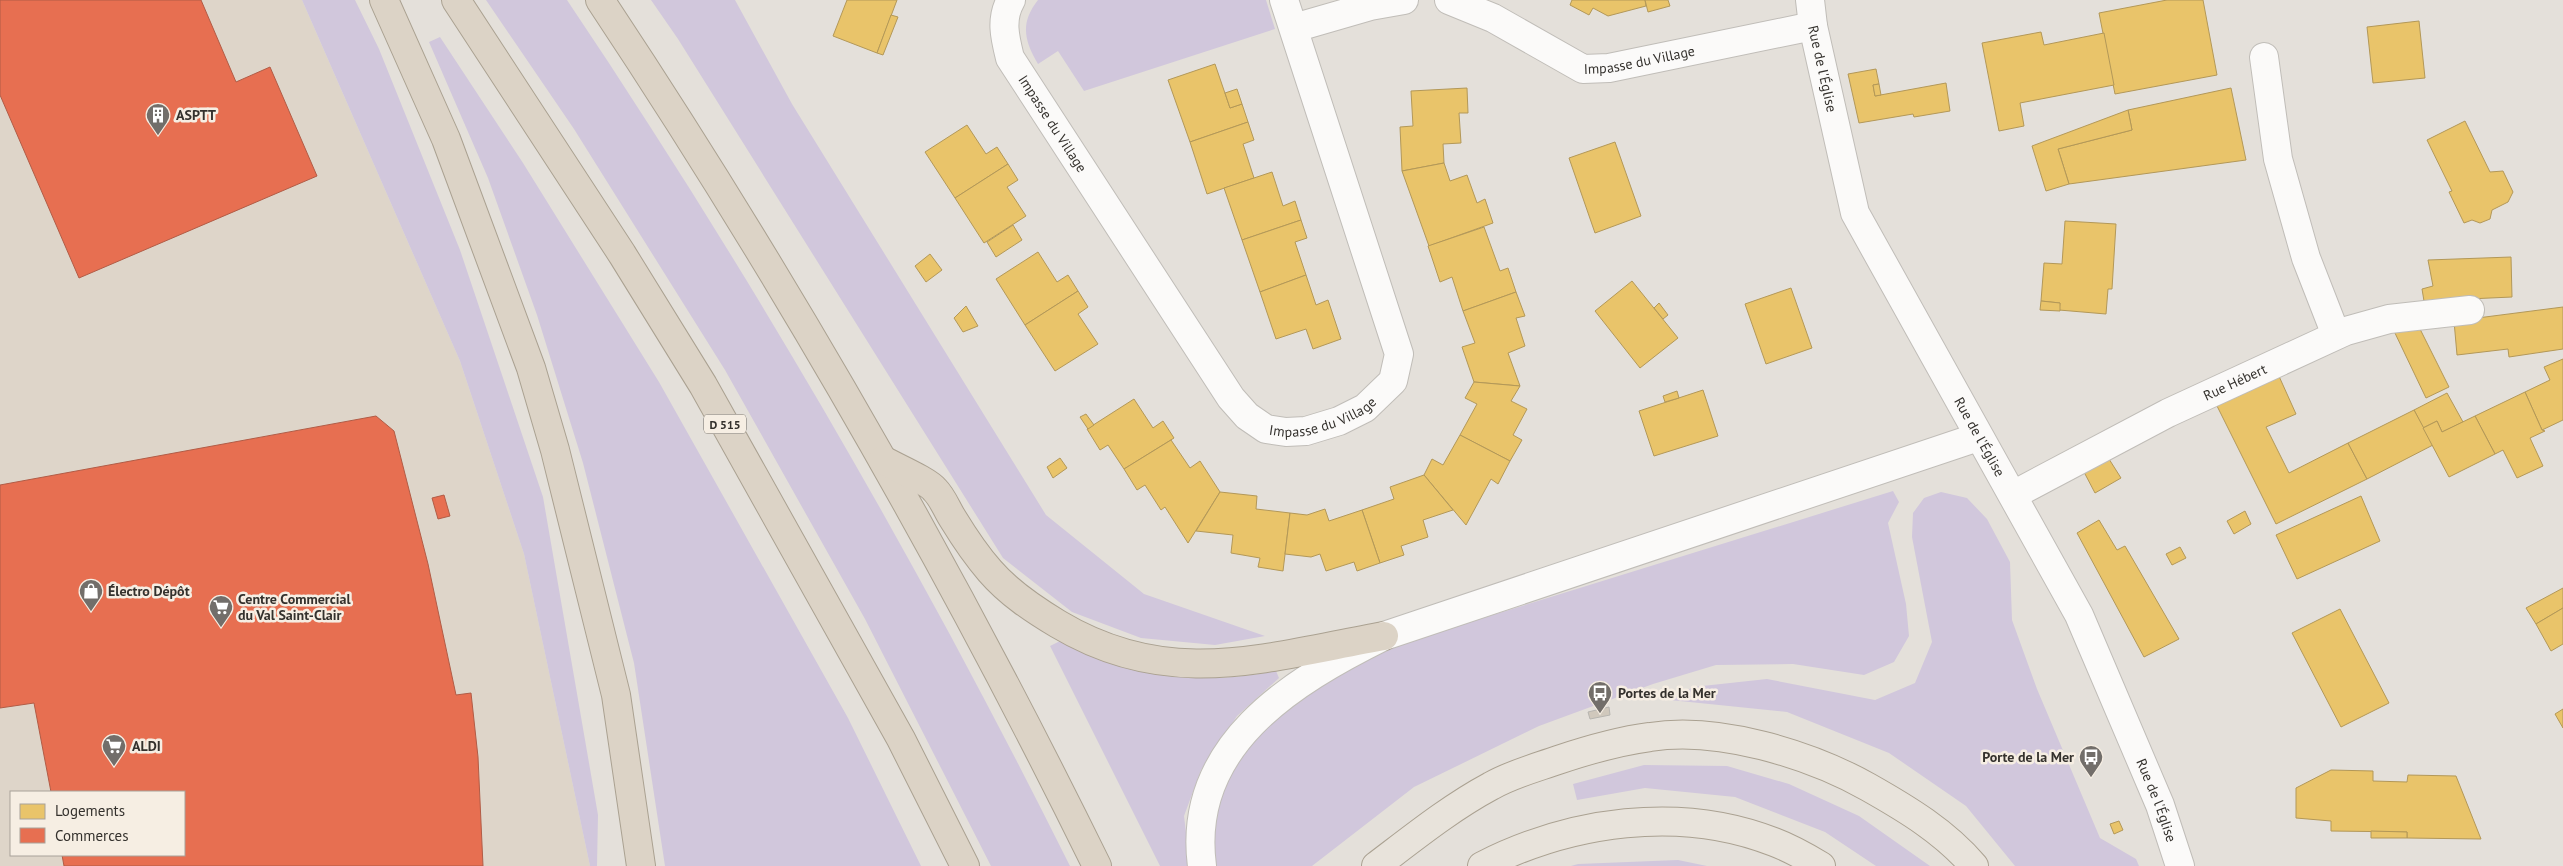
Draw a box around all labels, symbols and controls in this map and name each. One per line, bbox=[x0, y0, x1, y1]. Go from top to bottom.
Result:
street label: Rue de l'Église bbox=[1804, 24, 1841, 114]
street label: Impasse du Village bbox=[1583, 42, 1696, 78]
street label: Impasse du Village bbox=[1014, 72, 1091, 176]
building icon: ASPTT bbox=[145, 102, 171, 136]
place label: ASPTT bbox=[176, 106, 216, 124]
street label: Rue Hébert bbox=[2200, 360, 2270, 405]
street label: Impasse du Village bbox=[1268, 393, 1380, 441]
street label: Rue de l'Église bbox=[1950, 394, 2009, 480]
road number: D 515 bbox=[704, 414, 746, 434]
shop icon: Électro Dépôt bbox=[78, 578, 104, 612]
place label: Électro Dépôt bbox=[108, 582, 190, 600]
place label: Centre Commercial du Val Saint-Clair bbox=[238, 590, 352, 624]
supermarket icon: Centre Commercial du Val Saint-Clair bbox=[208, 594, 234, 628]
bus stop icon: Portes de la Mer bbox=[1587, 680, 1613, 714]
place label: Portes de la Mer bbox=[1618, 684, 1716, 702]
supermarket icon: ALDI bbox=[101, 733, 127, 767]
place label: ALDI bbox=[132, 737, 161, 755]
bus stop icon: Porte de la Mer bbox=[2078, 744, 2104, 778]
place label: Porte de la Mer bbox=[1982, 748, 2074, 766]
street label: Rue de l'Église bbox=[2132, 756, 2181, 844]
legend bbox=[10, 791, 185, 856]
text: Logements bbox=[55, 801, 125, 820]
text: Commerces bbox=[55, 826, 129, 845]

